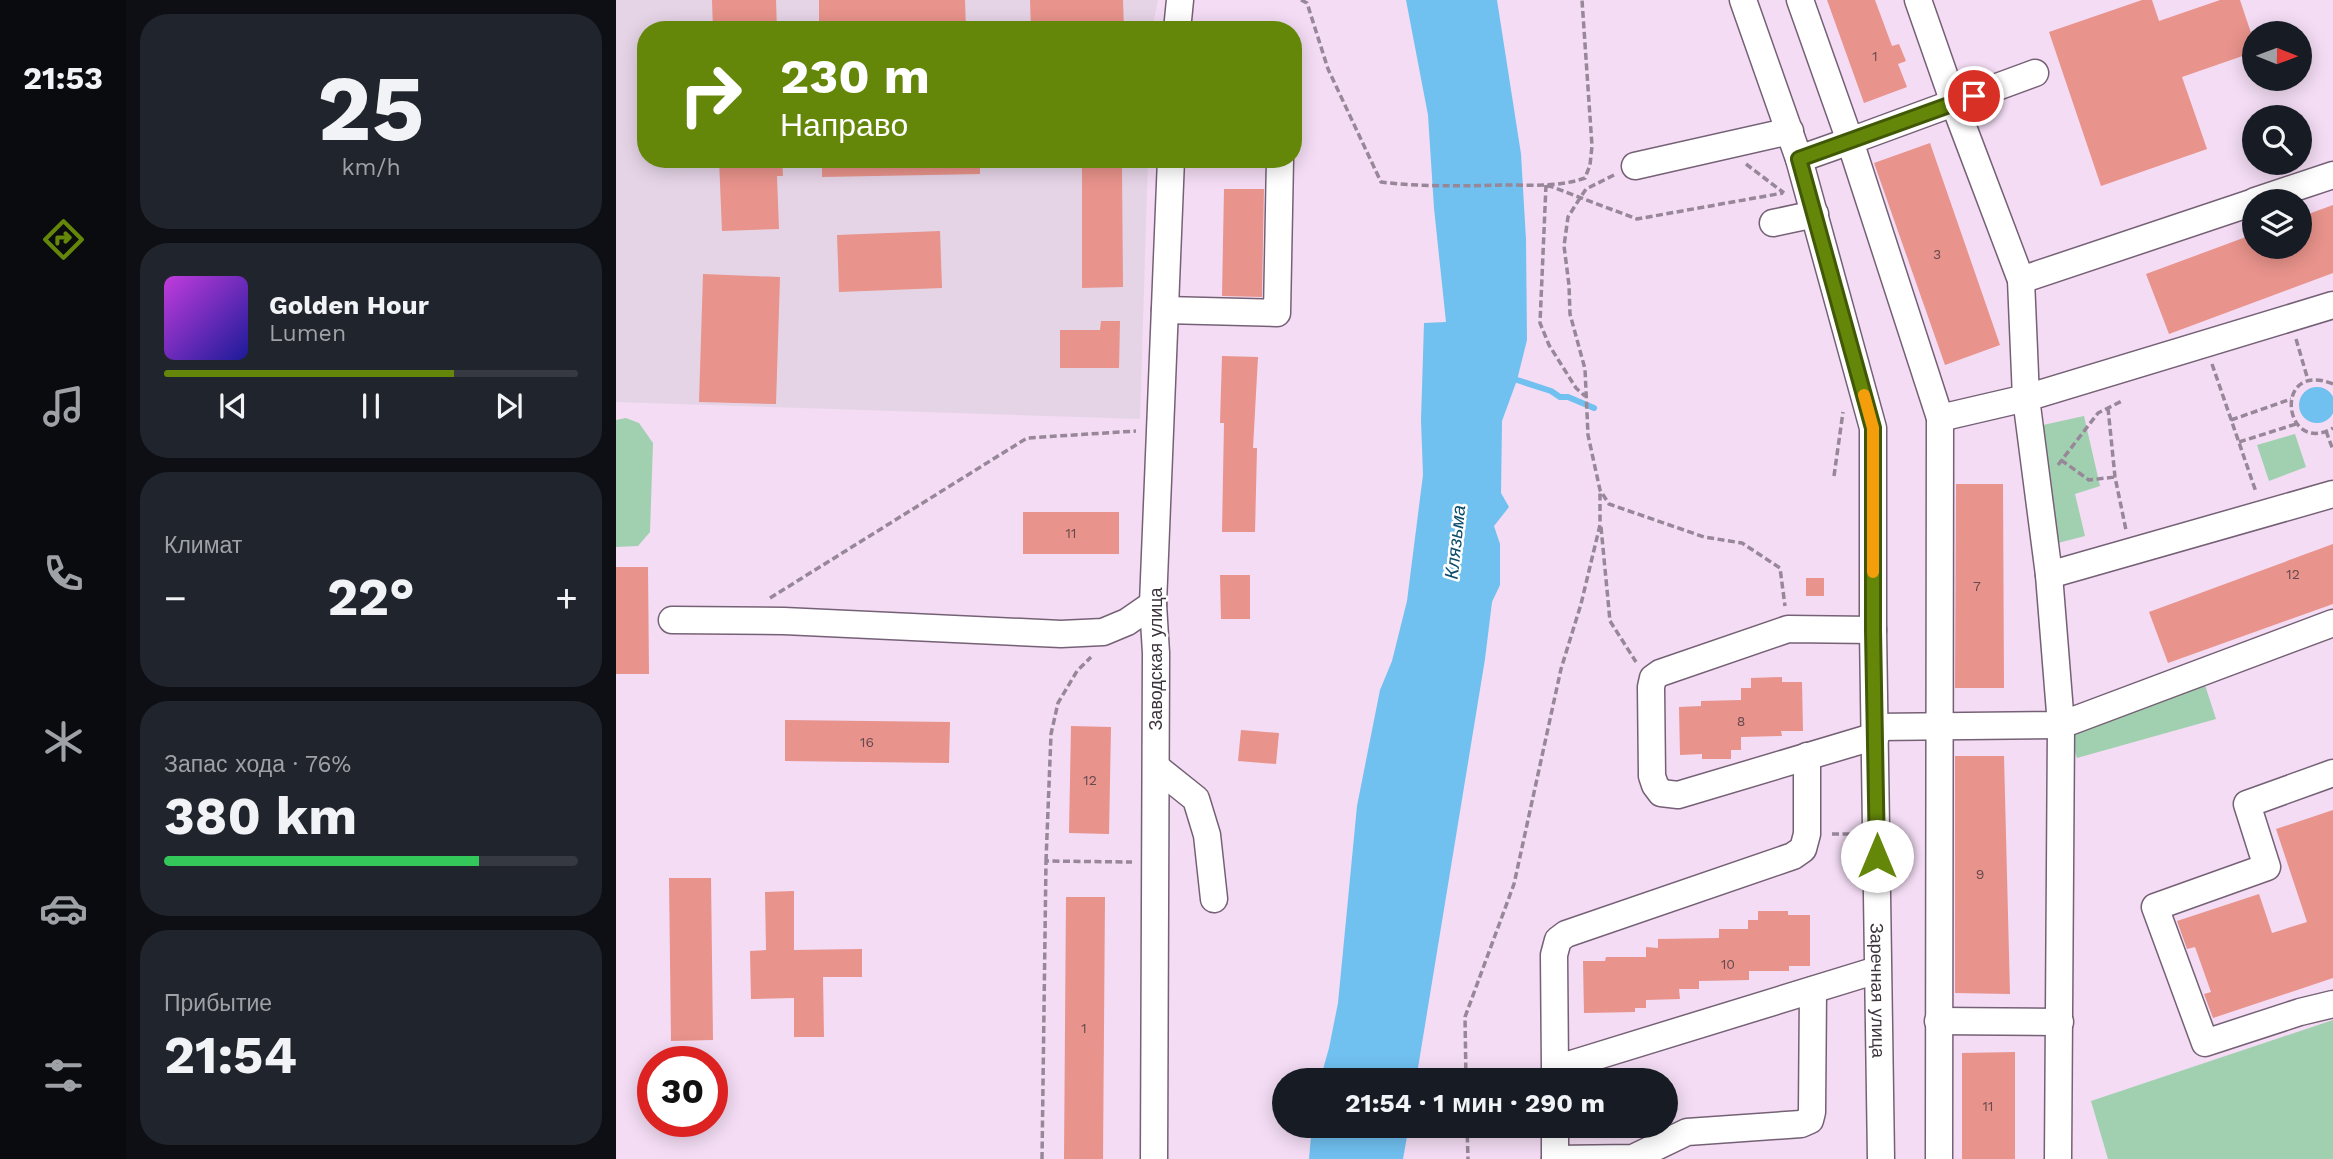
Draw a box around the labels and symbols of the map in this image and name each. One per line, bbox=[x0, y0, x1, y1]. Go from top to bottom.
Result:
north arrow bbox=[2242, 21, 2312, 91]
house number: 1 bbox=[1872, 48, 1878, 64]
pin bbox=[1944, 66, 2004, 126]
house number: 3 bbox=[1933, 246, 1941, 262]
water label: Клязьма bbox=[1440, 504, 1470, 580]
house number: 11 bbox=[1066, 525, 1076, 541]
house number: 12 bbox=[2286, 566, 2300, 582]
house number: 7 bbox=[1973, 578, 1981, 594]
street label: Заводская улица bbox=[1145, 587, 1166, 731]
house number: 8 bbox=[1737, 713, 1745, 729]
house number: 16 bbox=[860, 734, 874, 750]
house number: 12 bbox=[1083, 772, 1097, 788]
position arrow bbox=[1840, 819, 1914, 893]
house number: 9 bbox=[1976, 866, 1984, 882]
street label: Заречная улица bbox=[1867, 923, 1890, 1059]
house number: 10 bbox=[1721, 956, 1735, 972]
house number: 1 bbox=[1081, 1020, 1087, 1036]
speed limit sign: 30 bbox=[637, 1046, 728, 1137]
house number: 11 bbox=[1983, 1098, 1993, 1114]

